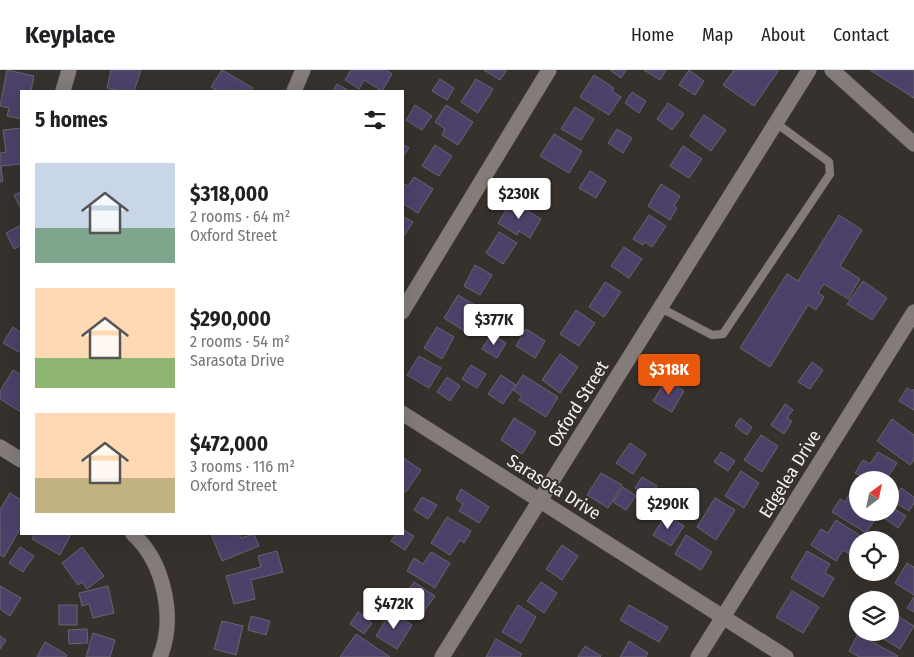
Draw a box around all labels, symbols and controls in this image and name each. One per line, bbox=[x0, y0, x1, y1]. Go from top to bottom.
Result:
text: Keyplace bbox=[25, 21, 115, 49]
text: Home bbox=[631, 24, 674, 46]
text: Map bbox=[702, 24, 733, 46]
text: About bbox=[761, 24, 805, 46]
text: Contact bbox=[833, 24, 889, 46]
icon: filters bbox=[361, 106, 389, 134]
text: 5 homes bbox=[35, 107, 108, 133]
pin: $230K bbox=[484, 178, 554, 220]
text: $318,000 bbox=[190, 181, 269, 207]
icon: home bbox=[75, 183, 135, 243]
text: $230K bbox=[499, 184, 539, 203]
text: 2 rooms · 64 m² bbox=[190, 207, 290, 226]
text: Oxford Street bbox=[190, 226, 277, 245]
pin: $377K bbox=[459, 304, 529, 346]
text: $290,000 bbox=[190, 306, 271, 332]
icon: home bbox=[75, 308, 135, 368]
text: $377K bbox=[475, 310, 513, 329]
text: 2 rooms · 54 m² bbox=[190, 332, 290, 351]
text: Sarasota Drive bbox=[190, 351, 284, 370]
pin: $318K bbox=[634, 354, 704, 396]
street label: Oxford Street bbox=[543, 357, 613, 451]
text: $318K bbox=[649, 360, 689, 379]
street label: Edgelea Drive bbox=[754, 426, 826, 522]
text: $472,000 bbox=[190, 431, 268, 457]
icon: home bbox=[75, 433, 135, 493]
street label: Sarasota Drive bbox=[503, 450, 605, 525]
text: 3 rooms · 116 m² bbox=[190, 457, 295, 476]
north arrow bbox=[849, 471, 899, 521]
map controls bbox=[849, 471, 899, 641]
text: Oxford Street bbox=[190, 476, 277, 495]
pin: $290K bbox=[633, 488, 703, 530]
text: $290K bbox=[647, 494, 689, 513]
button: locate bbox=[849, 531, 899, 581]
pin: $472K bbox=[359, 588, 429, 630]
button: layers bbox=[849, 591, 899, 641]
text: $472K bbox=[374, 594, 414, 613]

